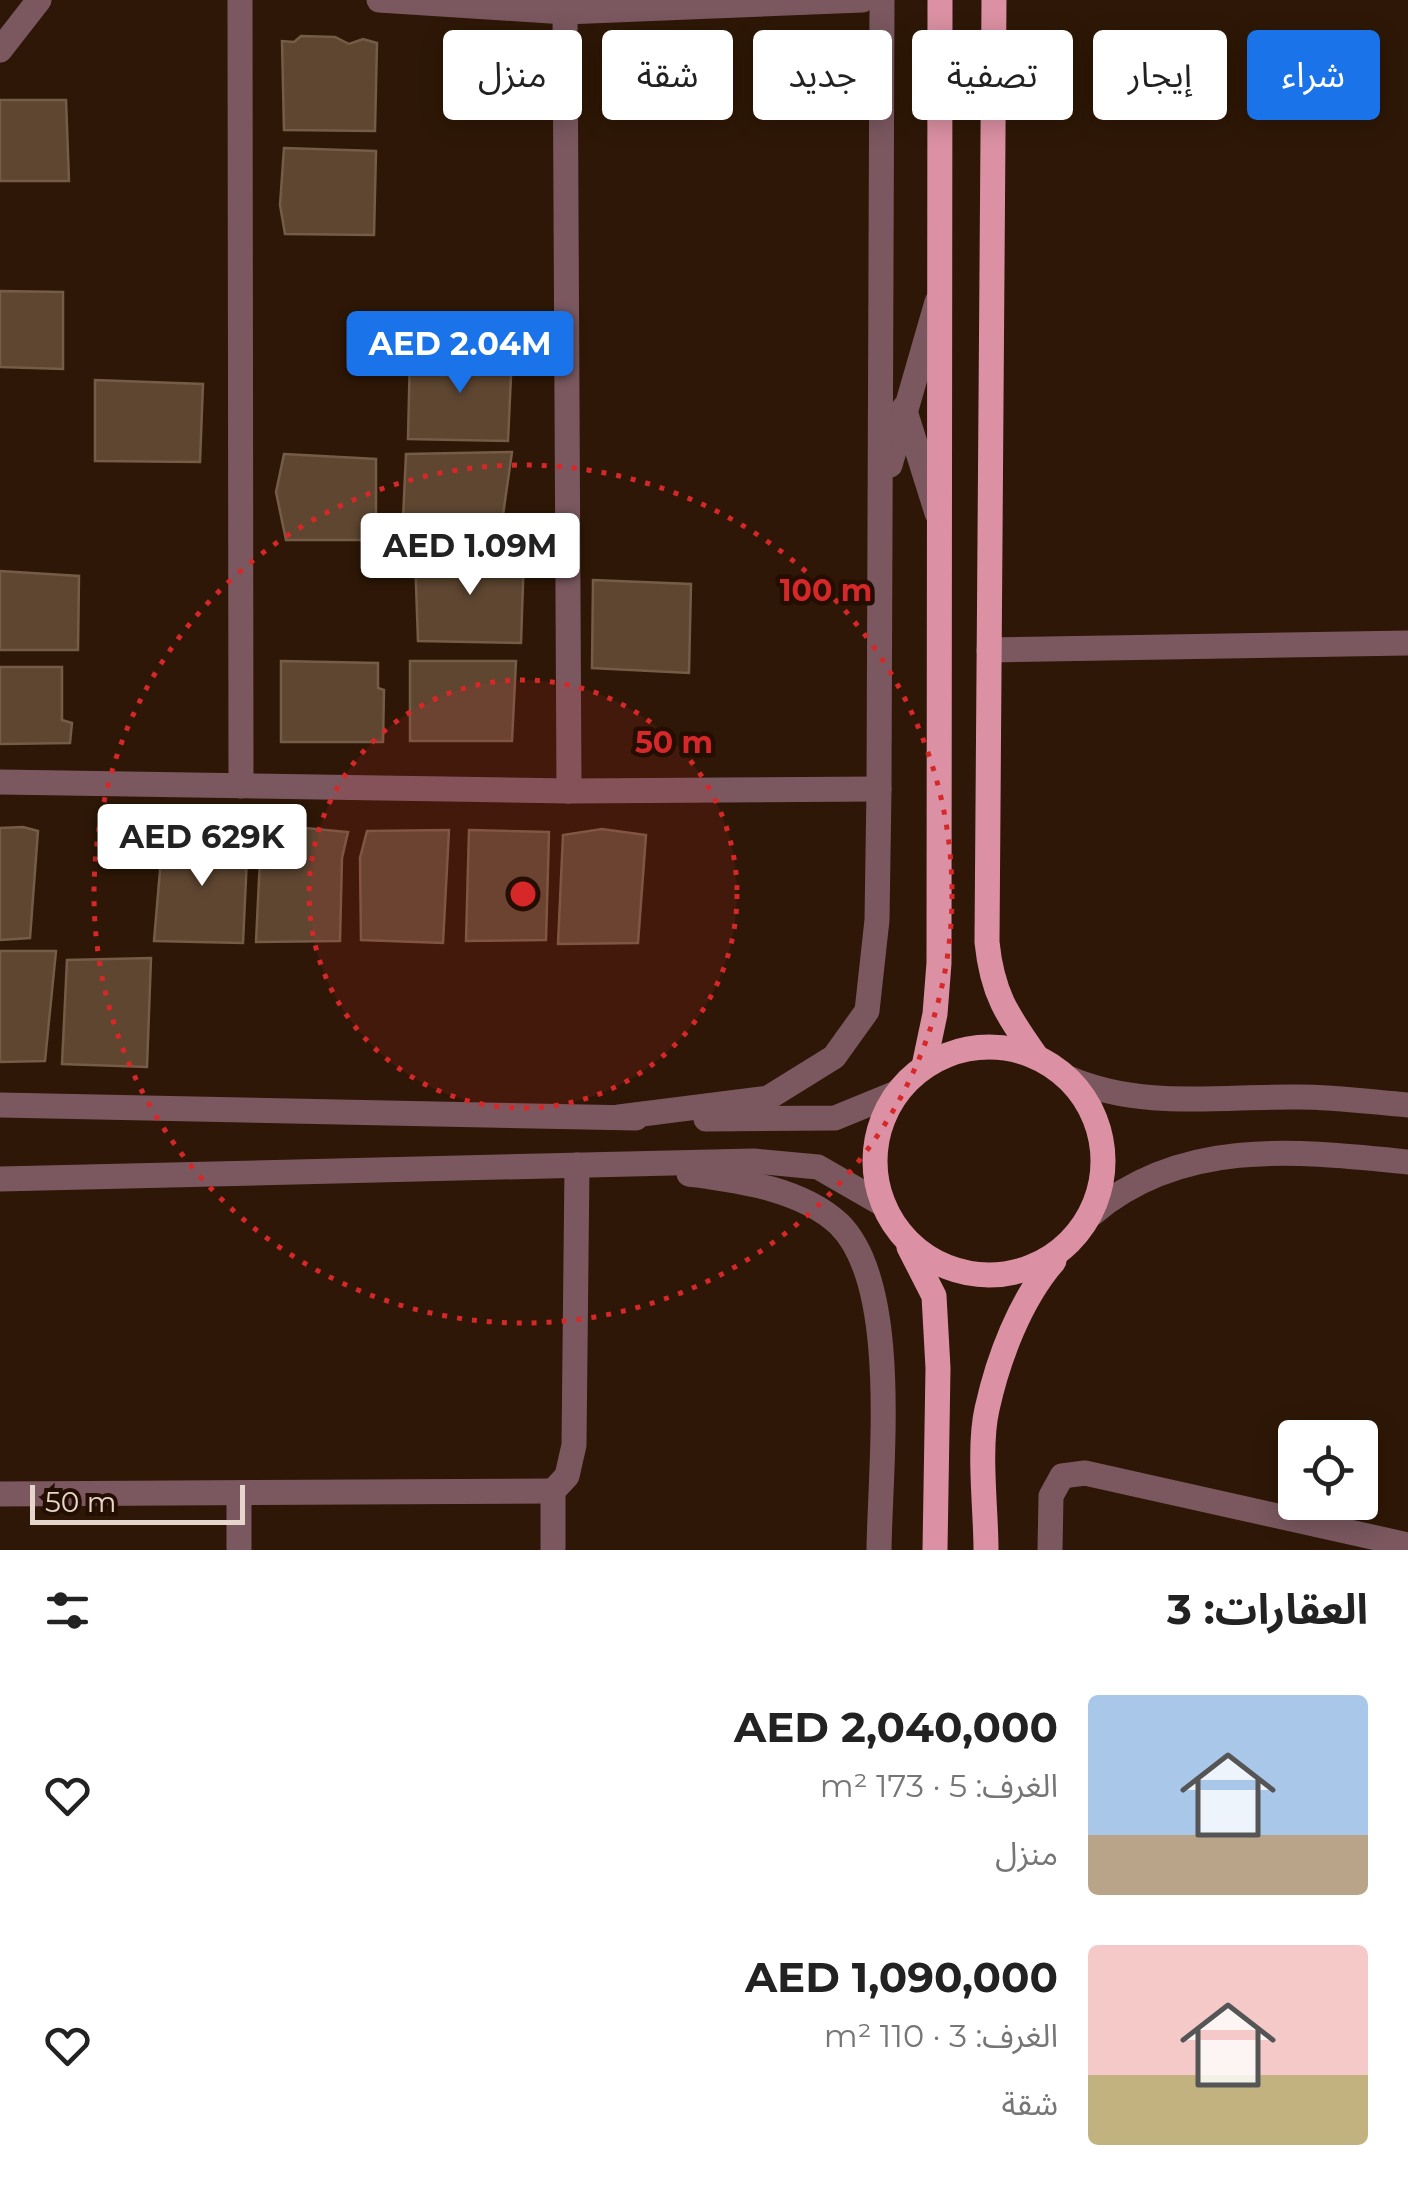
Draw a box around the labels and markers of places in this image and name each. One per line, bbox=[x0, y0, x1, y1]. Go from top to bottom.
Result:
pin: AED 2.04M bbox=[346, 311, 574, 396]
pin: AED 1.09M bbox=[356, 513, 584, 598]
pin: AED 629K bbox=[99, 804, 305, 889]
centre of rings bbox=[505, 876, 541, 912]

